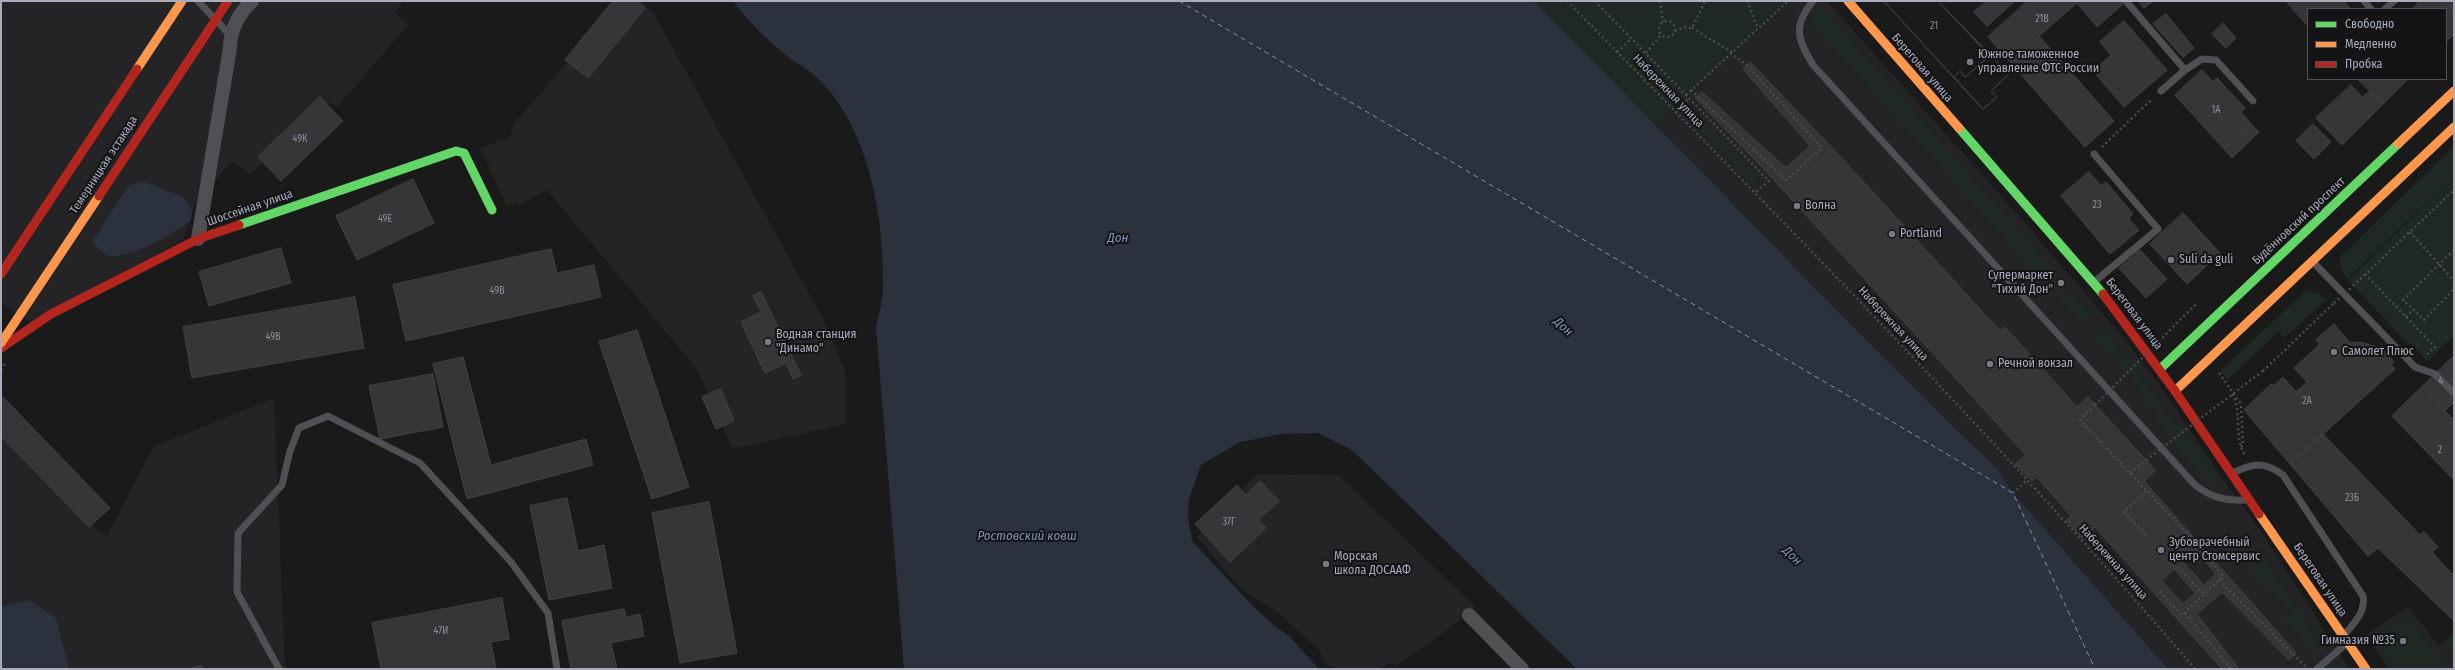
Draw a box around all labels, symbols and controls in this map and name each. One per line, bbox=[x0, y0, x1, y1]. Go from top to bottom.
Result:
legend bbox=[2307, 8, 2447, 80]
house number: 21В bbox=[2035, 13, 2049, 25]
text: Свободно bbox=[2345, 17, 2394, 31]
house number: 21 bbox=[1930, 20, 1938, 32]
street label: Береговая улица bbox=[1888, 31, 1956, 105]
text: Медленно bbox=[2345, 37, 2397, 51]
place label: Южное таможенное управление ФТС России bbox=[1978, 48, 2099, 76]
street label: Набережная улица bbox=[1629, 51, 1707, 131]
marker: Южное таможенное управление ФТС России bbox=[1965, 57, 1975, 67]
text: Пробка bbox=[2345, 57, 2383, 71]
house number: 1А bbox=[2211, 104, 2221, 116]
street label: Темерницкая эстакада bbox=[67, 113, 141, 217]
house number: 49К bbox=[293, 133, 307, 145]
street label: Будённовский проспект bbox=[2249, 174, 2349, 268]
street label: Шоссейная улица bbox=[205, 187, 295, 229]
place label: Волна bbox=[1805, 199, 1836, 213]
house number: 23 bbox=[2093, 199, 2101, 211]
marker: Волна bbox=[1792, 201, 1802, 211]
house number: 49Е bbox=[378, 213, 392, 225]
place label: Portland bbox=[1900, 227, 1942, 241]
marker: Portland bbox=[1887, 229, 1897, 239]
water label: Дон bbox=[1108, 230, 1128, 246]
place label: Suli da guli bbox=[2179, 253, 2233, 267]
marker: Suli da guli bbox=[2166, 255, 2176, 265]
place label: Супермаркет "Тихий Дон" bbox=[1988, 269, 2053, 297]
street label: Береговая улица bbox=[2102, 275, 2166, 353]
marker: Супермаркет "Тихий Дон" bbox=[2056, 278, 2066, 288]
street label: Набережная улица bbox=[1855, 284, 1931, 364]
house number: 49В bbox=[490, 285, 504, 297]
water label: Дон bbox=[1550, 314, 1576, 340]
place label: Водная станция "Динамо" bbox=[776, 328, 856, 356]
house number: 49В bbox=[266, 331, 280, 343]
marker: Водная станция "Динамо" bbox=[763, 337, 773, 347]
place label: Самолет Плюс bbox=[2342, 345, 2414, 359]
marker: Самолет Плюс bbox=[2329, 347, 2339, 357]
place label: Речной вокзал bbox=[1998, 357, 2073, 371]
marker: Речной вокзал bbox=[1985, 359, 1995, 369]
house number: 4 bbox=[2439, 375, 2443, 387]
house number: 2А bbox=[2302, 395, 2312, 407]
house number: 2 bbox=[2438, 444, 2442, 456]
house number: 23Б bbox=[2345, 492, 2359, 504]
house number: 37Г bbox=[1222, 516, 1236, 528]
street label: Набережная улица bbox=[2075, 521, 2151, 603]
water label: Ростовский ковш bbox=[977, 528, 1077, 544]
place label: Зубоврачебный центр Стомсервис bbox=[2169, 536, 2260, 564]
street label: Береговая улица bbox=[2290, 540, 2350, 620]
water label: Дон bbox=[1779, 543, 1805, 569]
marker: Зубоврачебный центр Стомсервис bbox=[2156, 545, 2166, 555]
place label: Морская школа ДОСААФ bbox=[1334, 550, 1411, 578]
marker: Морская школа ДОСААФ bbox=[1321, 559, 1331, 569]
house number: 47И bbox=[434, 625, 448, 637]
place label: Гимназия №35 bbox=[2321, 634, 2395, 648]
marker: Гимназия №35 bbox=[2398, 636, 2408, 646]

